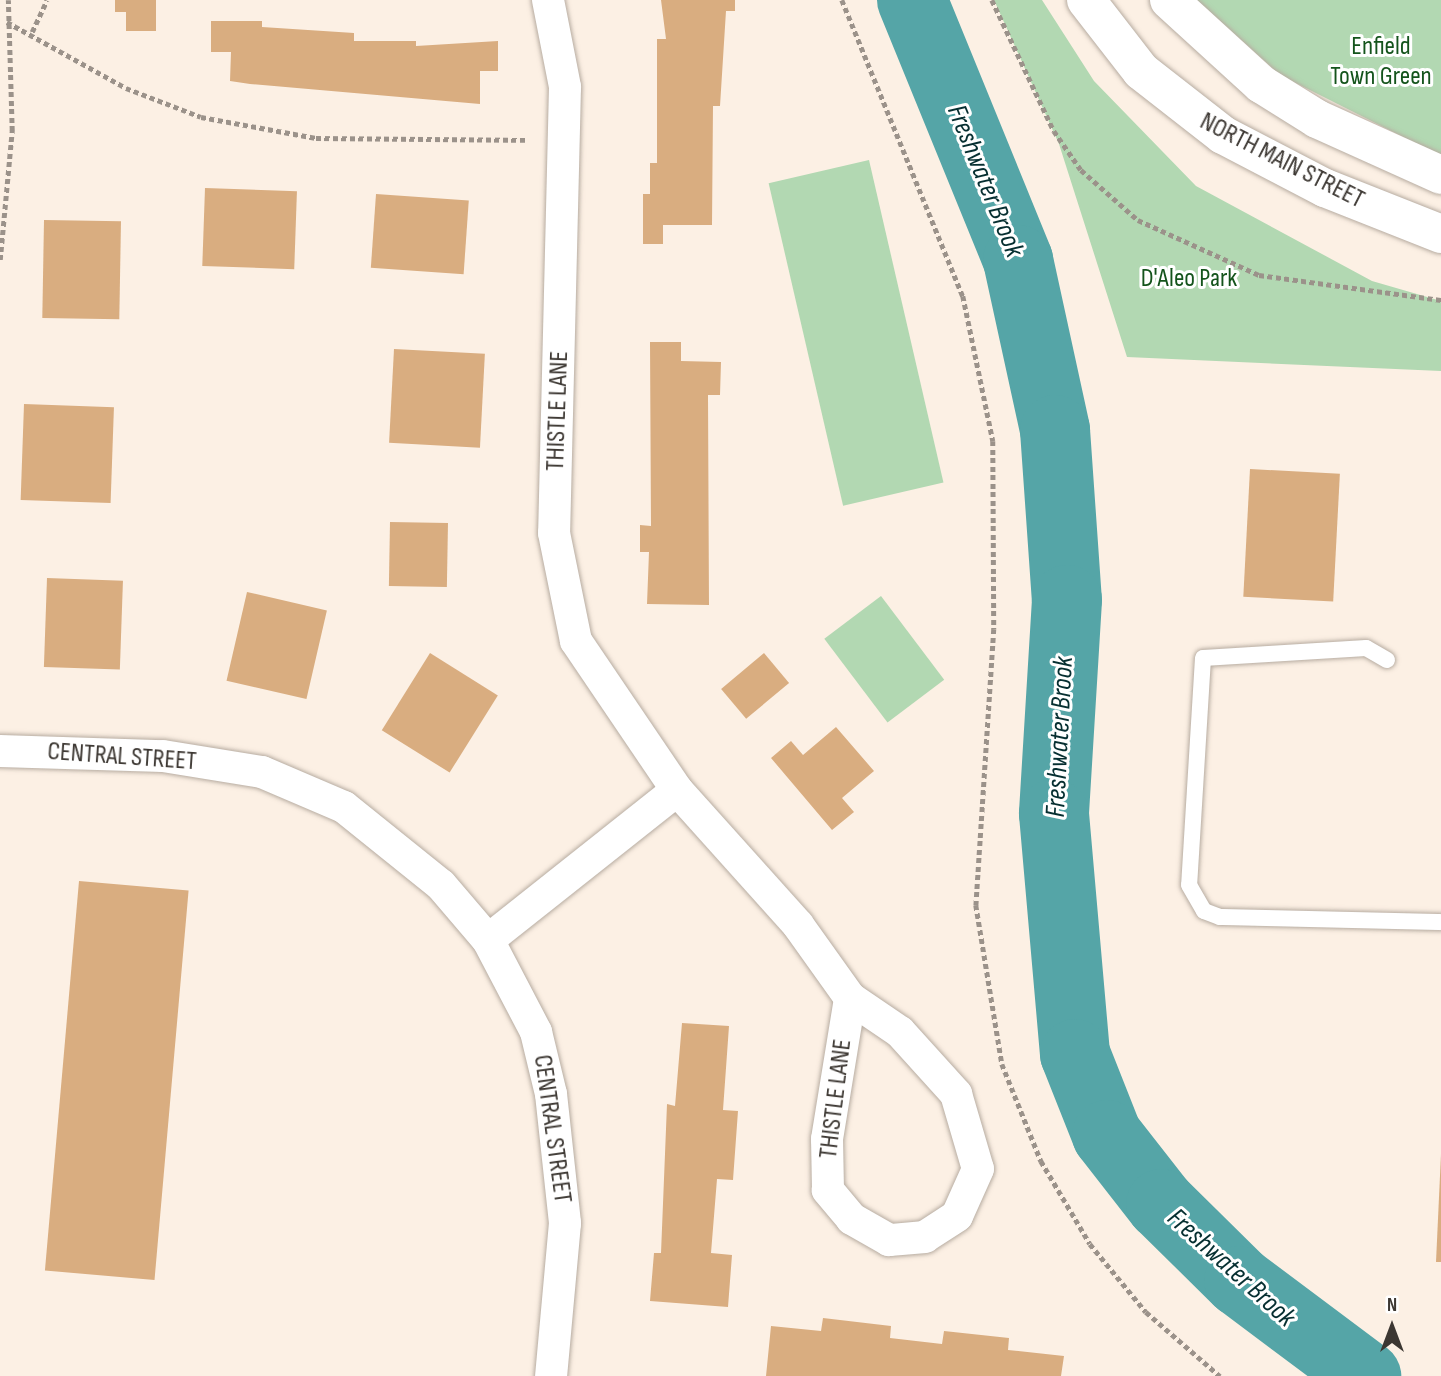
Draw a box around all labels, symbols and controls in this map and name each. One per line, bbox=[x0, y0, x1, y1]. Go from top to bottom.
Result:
park label: Enfield Town Green bbox=[1330, 31, 1432, 92]
water label: Freshwater Brook bbox=[939, 100, 1031, 262]
street label: NORTH MAIN STREET bbox=[1195, 106, 1369, 216]
park label: D'Aleo Park bbox=[1141, 263, 1237, 295]
street label: THISTLE LANE bbox=[540, 351, 576, 471]
water label: Freshwater Brook bbox=[1039, 656, 1081, 818]
street label: CENTRAL STREET bbox=[46, 736, 198, 778]
street label: THISTLE LANE bbox=[813, 1038, 859, 1160]
street label: CENTRAL STREET bbox=[526, 1053, 578, 1205]
water label: Freshwater Brook bbox=[1160, 1202, 1302, 1334]
north arrow bbox=[1357, 1292, 1427, 1362]
text: N bbox=[1387, 1294, 1397, 1317]

